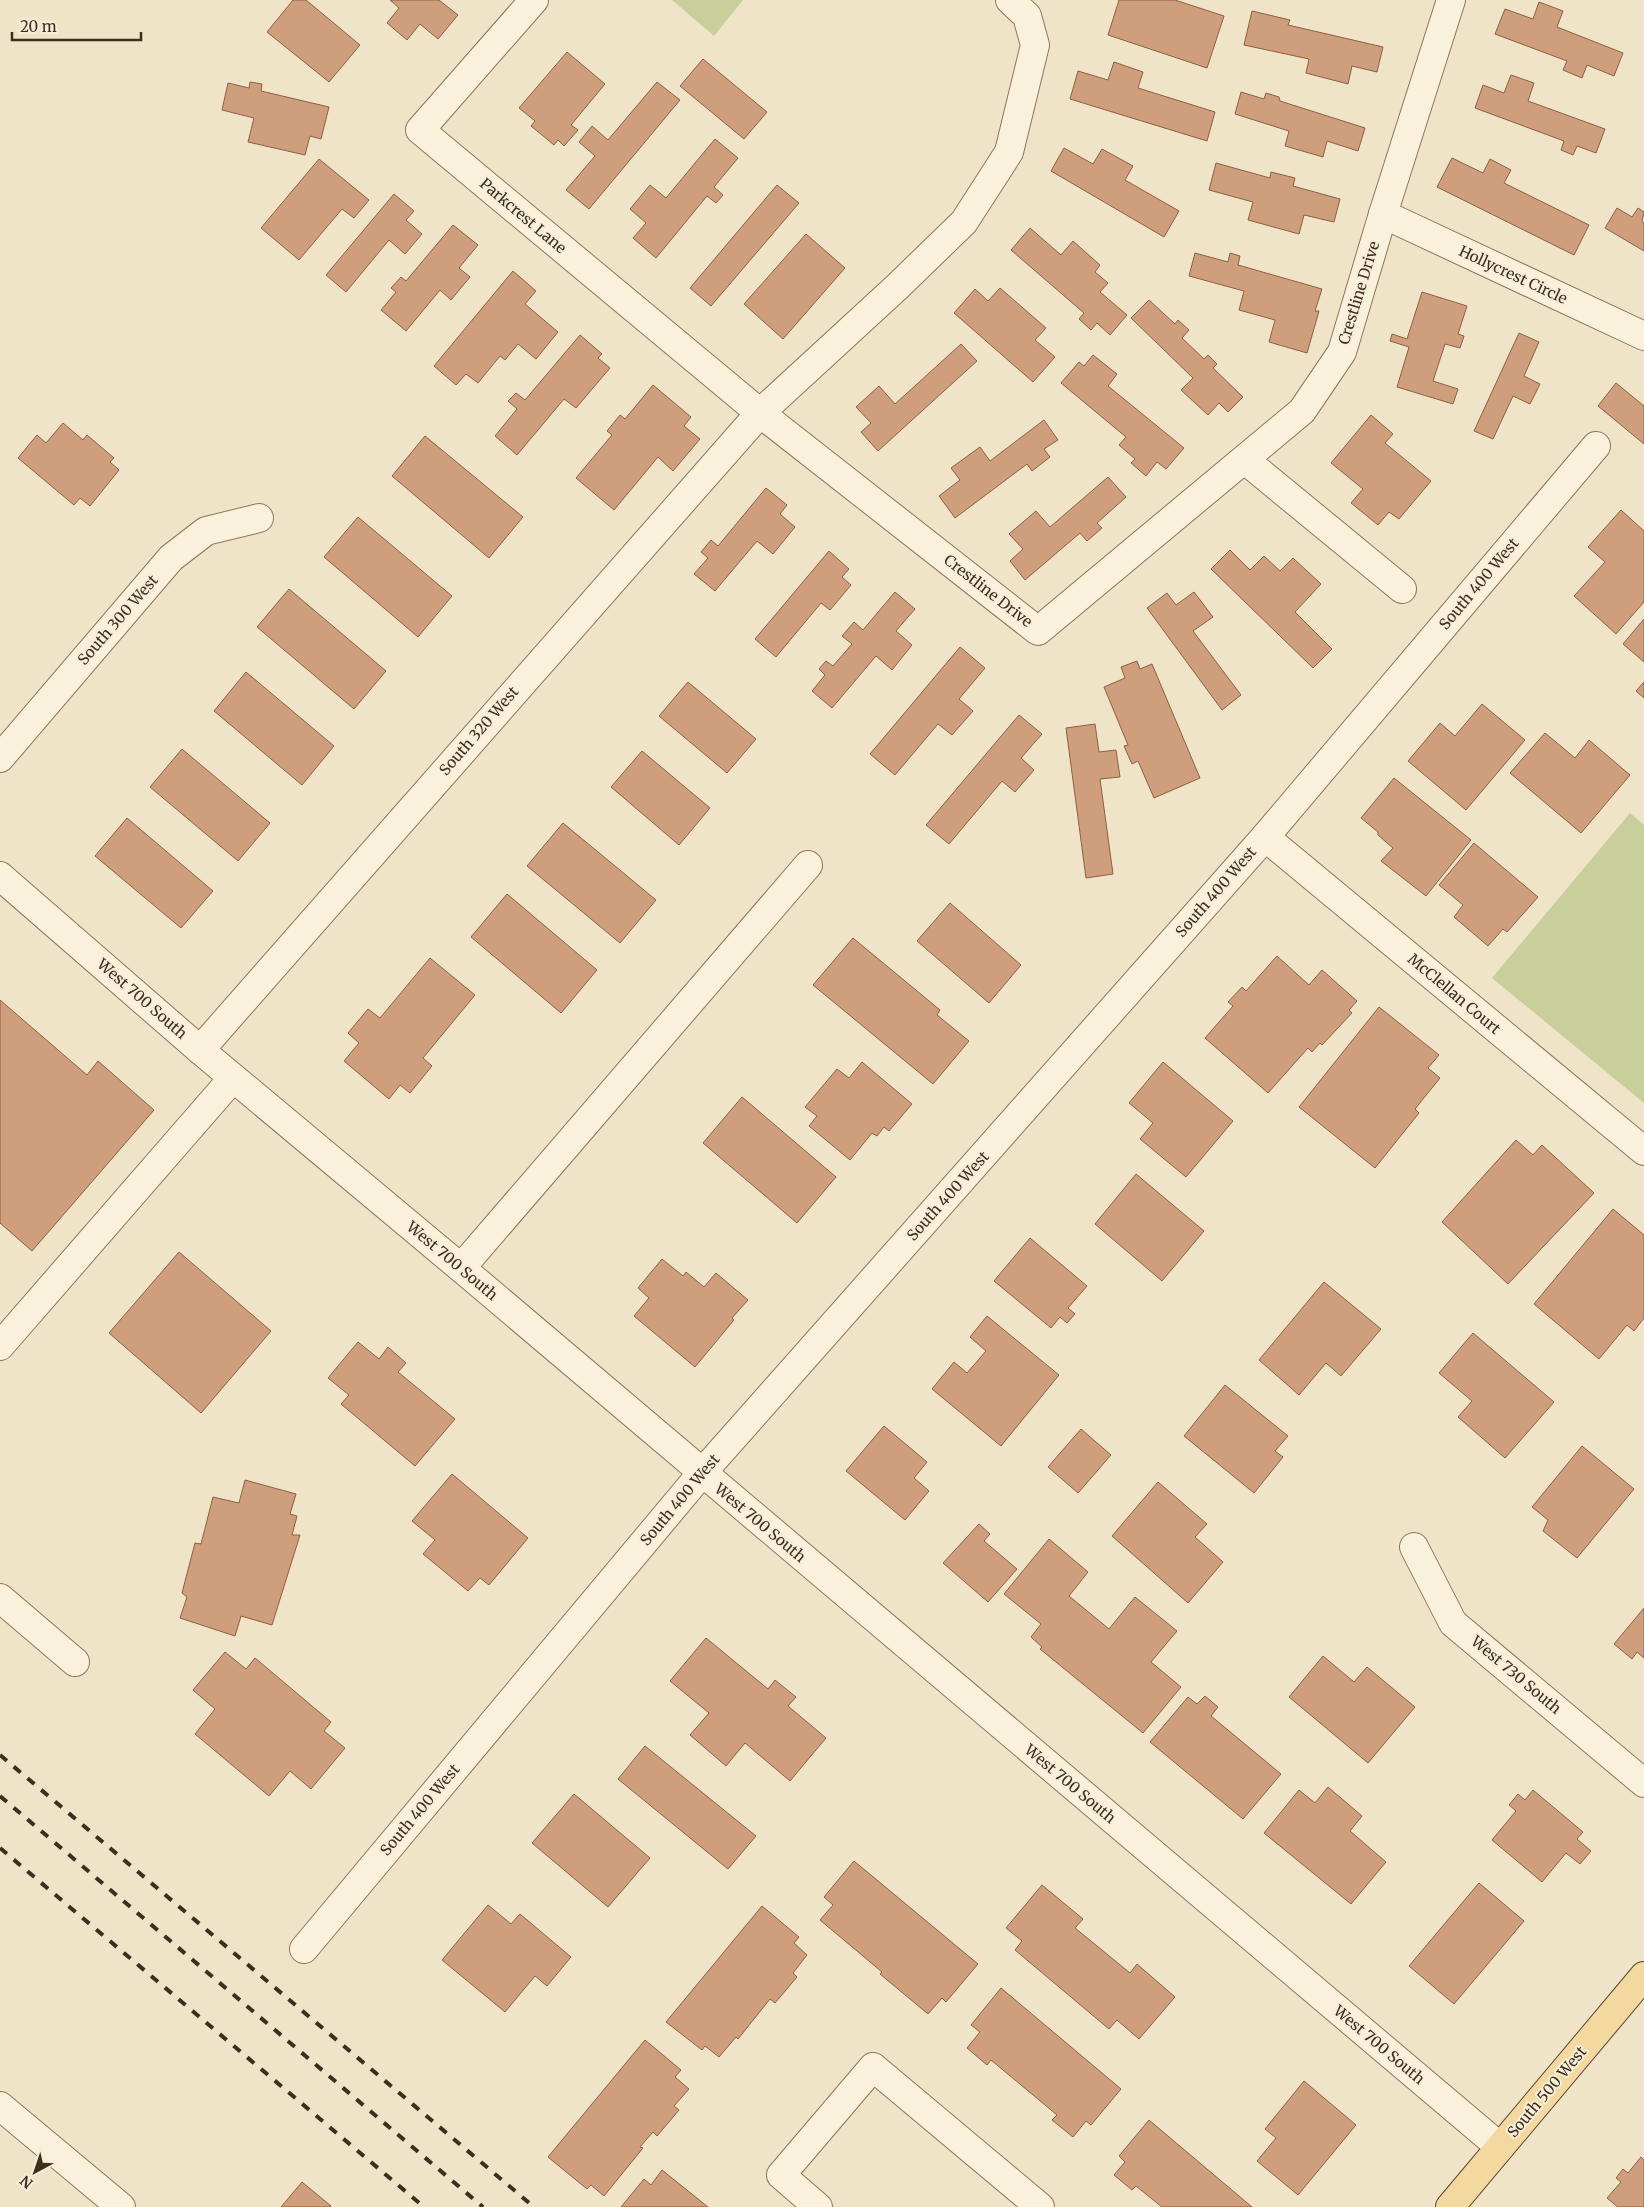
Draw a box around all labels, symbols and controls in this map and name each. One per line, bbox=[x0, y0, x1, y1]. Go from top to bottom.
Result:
scale bar bbox=[12, 10, 141, 42]
text: 20 m bbox=[20, 17, 57, 36]
street label: Parkcrest Lane bbox=[476, 174, 571, 257]
street label: Crestline Drive bbox=[1334, 239, 1383, 347]
street label: Hollycrest Circle bbox=[1456, 241, 1571, 308]
street label: South 400 West bbox=[1435, 534, 1523, 633]
street label: Crestline Drive bbox=[940, 550, 1036, 631]
street label: South 300 West bbox=[73, 571, 162, 669]
street label: South 320 West bbox=[435, 682, 523, 779]
street label: South 400 West bbox=[1171, 842, 1260, 941]
street label: McClellan Court bbox=[1404, 949, 1505, 1038]
street label: West 700 South bbox=[93, 954, 191, 1043]
street label: South 400 West bbox=[902, 1147, 993, 1244]
street label: West 700 South bbox=[402, 1216, 502, 1304]
street label: South 400 West bbox=[636, 1450, 724, 1549]
street label: West 700 South bbox=[710, 1478, 810, 1566]
street label: West 730 South bbox=[1467, 1631, 1565, 1718]
street label: West 700 South bbox=[1020, 1739, 1120, 1827]
street label: South 400 West bbox=[376, 1760, 464, 1859]
street label: West 700 South bbox=[1329, 2000, 1429, 2088]
street label: South 500 West bbox=[1503, 2042, 1590, 2141]
north arrow bbox=[10, 2147, 60, 2197]
text: N bbox=[17, 2172, 37, 2192]

